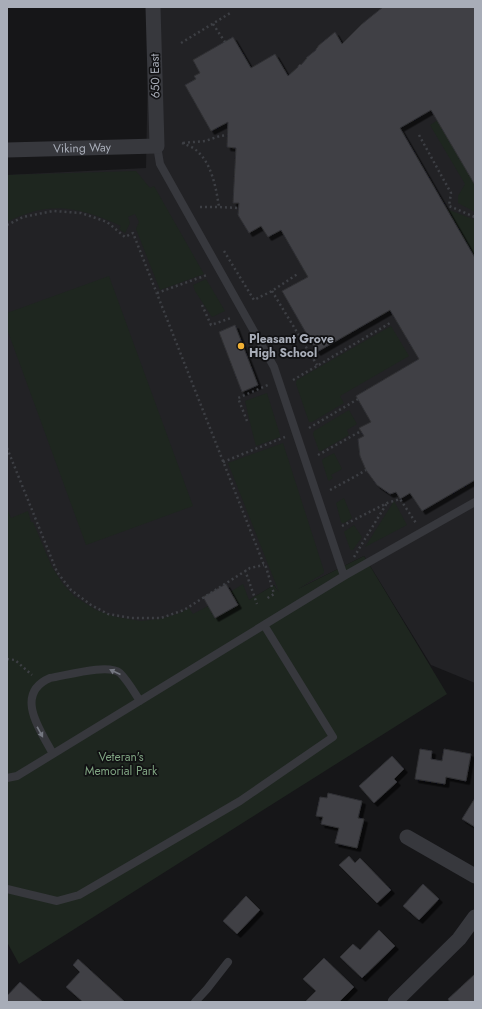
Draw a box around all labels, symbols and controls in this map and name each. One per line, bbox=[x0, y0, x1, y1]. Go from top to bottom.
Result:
street label: 650 East bbox=[146, 53, 164, 98]
street label: Viking Way bbox=[53, 138, 112, 158]
place label: Pleasant Grove High School bbox=[249, 330, 334, 362]
marker: Pleasant Grove High School bbox=[236, 341, 246, 351]
one-way arrow bbox=[109, 669, 121, 675]
one-way arrow bbox=[37, 726, 44, 738]
park label: Veteran's Memorial Park bbox=[85, 748, 158, 780]

